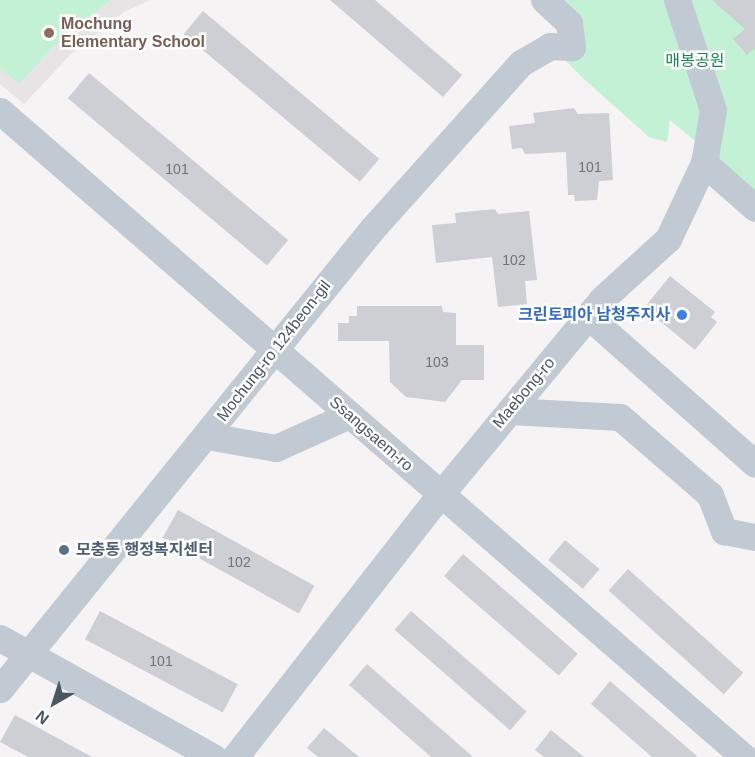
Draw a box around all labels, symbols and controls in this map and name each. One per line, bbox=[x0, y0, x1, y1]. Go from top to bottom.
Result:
place label: Mochung Elementary School bbox=[61, 14, 205, 52]
marker: Mochung Elementary School bbox=[42, 26, 56, 40]
park label: 매봉공원 bbox=[666, 51, 724, 71]
house number: 101 bbox=[578, 159, 602, 175]
house number: 101 bbox=[165, 161, 189, 177]
house number: 102 bbox=[502, 252, 526, 268]
street label: Mochung-ro 124beon-gil bbox=[213, 277, 335, 425]
place label: 크린토피아 남청주지사 bbox=[518, 305, 670, 325]
marker: 크린토피아 남청주지사 bbox=[675, 308, 689, 322]
house number: 103 bbox=[425, 354, 449, 370]
street label: Maebong-ro bbox=[489, 354, 559, 432]
street label: Ssangsaem-ro bbox=[325, 393, 417, 475]
place label: 모충동 행정복지센터 bbox=[76, 540, 213, 560]
marker: 모충동 행정복지센터 bbox=[57, 543, 71, 557]
house number: 102 bbox=[227, 554, 251, 570]
house number: 101 bbox=[149, 653, 173, 669]
north arrow bbox=[24, 673, 84, 733]
text: N bbox=[33, 707, 52, 728]

